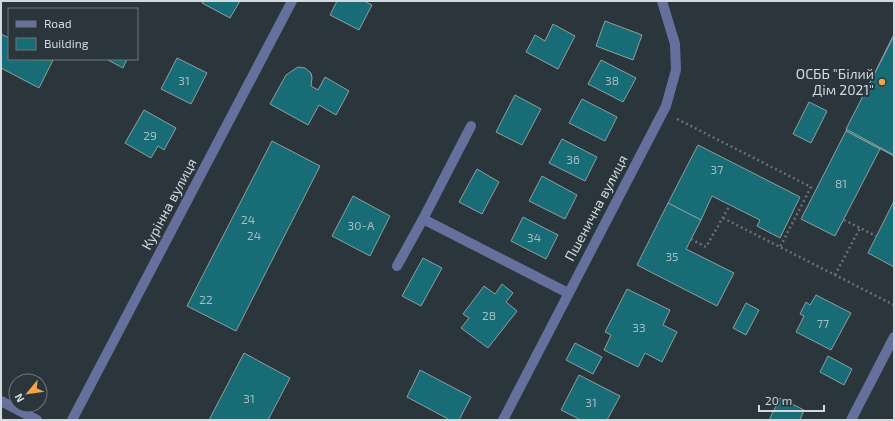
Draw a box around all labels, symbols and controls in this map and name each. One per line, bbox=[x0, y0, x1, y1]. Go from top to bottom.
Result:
legend bbox=[8, 8, 138, 60]
text: Road bbox=[44, 16, 72, 30]
text: Building bbox=[44, 36, 89, 50]
place label: ОСББ "Білий Дім 2021" bbox=[796, 65, 874, 98]
house number: 31 bbox=[178, 73, 190, 87]
house number: 38 bbox=[605, 73, 619, 87]
marker: ОСББ "Білий Дім 2021" bbox=[877, 77, 887, 87]
house number: 29 bbox=[143, 128, 157, 142]
street label: Пшенична вулиця bbox=[560, 152, 631, 264]
house number: 36 bbox=[566, 152, 580, 166]
street label: Курінна вулиця bbox=[137, 155, 200, 252]
house number: 37 bbox=[711, 162, 723, 176]
house number: 81 bbox=[835, 176, 847, 190]
house number: 24 bbox=[241, 212, 255, 226]
house number: 30-А bbox=[348, 218, 375, 232]
house number: 24 bbox=[247, 228, 261, 242]
house number: 34 bbox=[527, 230, 541, 244]
house number: 35 bbox=[665, 249, 679, 263]
house number: 22 bbox=[199, 292, 213, 306]
house number: 28 bbox=[482, 308, 496, 322]
house number: 77 bbox=[817, 316, 829, 330]
house number: 33 bbox=[632, 320, 646, 334]
north arrow bbox=[8, 373, 48, 413]
scale bar bbox=[759, 387, 824, 413]
text: N bbox=[11, 391, 26, 405]
house number: 31 bbox=[243, 391, 255, 405]
text: 20 m bbox=[765, 393, 792, 407]
house number: 31 bbox=[585, 395, 597, 409]

